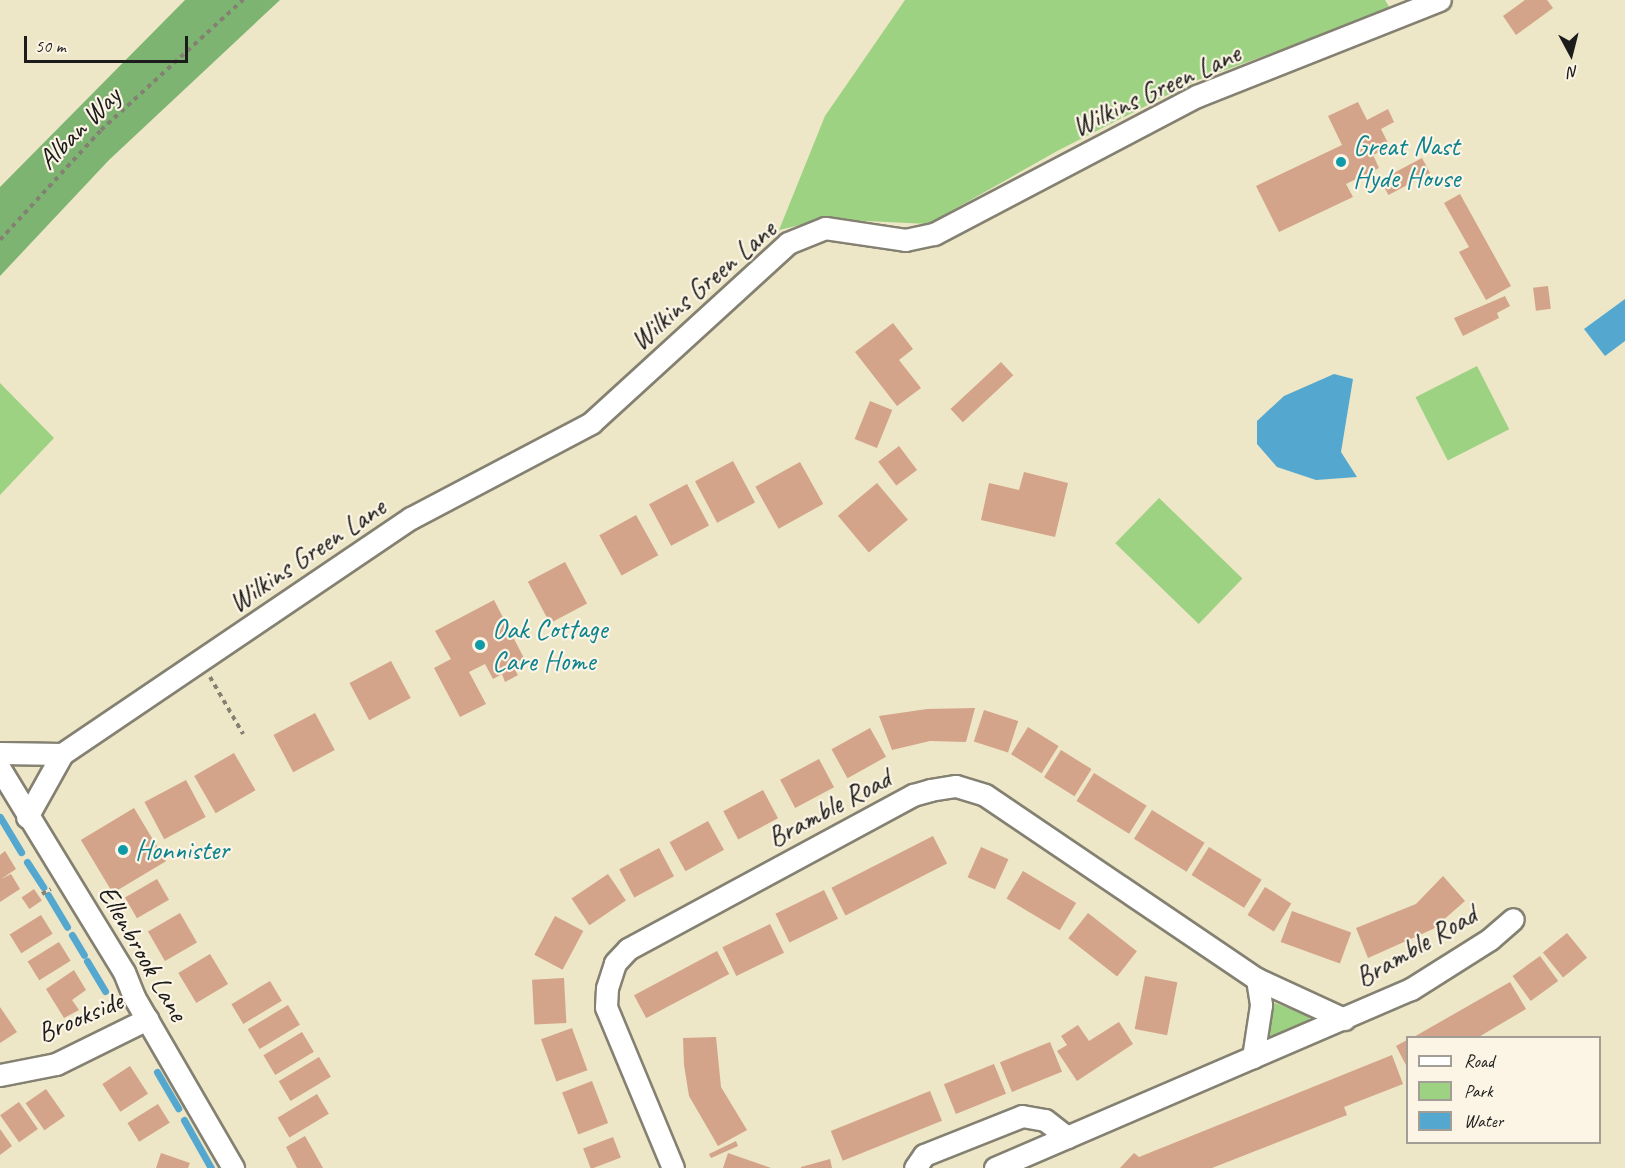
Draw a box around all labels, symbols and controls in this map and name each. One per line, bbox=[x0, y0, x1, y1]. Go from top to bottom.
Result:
scale bar bbox=[27, 24, 190, 62]
north arrow bbox=[1541, 24, 1601, 84]
text: 50 m bbox=[35, 35, 66, 57]
street label: Wilkins Green Lane bbox=[1066, 36, 1246, 144]
text: N bbox=[1567, 61, 1579, 82]
street label: Alban Way bbox=[30, 79, 128, 177]
place label: Great Nast Hyde House bbox=[1353, 129, 1461, 195]
marker: Great Nast Hyde House bbox=[1334, 155, 1348, 169]
street label: Wilkins Green Lane bbox=[623, 212, 783, 358]
street label: Wilkins Green Lane bbox=[222, 490, 392, 620]
place label: Oak Cottage Care Home bbox=[492, 612, 607, 678]
marker: Oak Cottage Care Home bbox=[473, 638, 487, 652]
street label: Bramble Road bbox=[762, 762, 896, 854]
place label: Honnister bbox=[135, 833, 229, 867]
marker: Honnister bbox=[116, 843, 130, 857]
street label: Ellenbrook Lane bbox=[91, 879, 195, 1027]
street label: Bramble Road bbox=[1350, 898, 1482, 994]
street label: Brookside bbox=[32, 984, 128, 1050]
legend bbox=[1406, 1036, 1601, 1144]
text: Road bbox=[1464, 1050, 1494, 1072]
text: Park bbox=[1464, 1080, 1493, 1102]
text: Water bbox=[1464, 1110, 1503, 1132]

